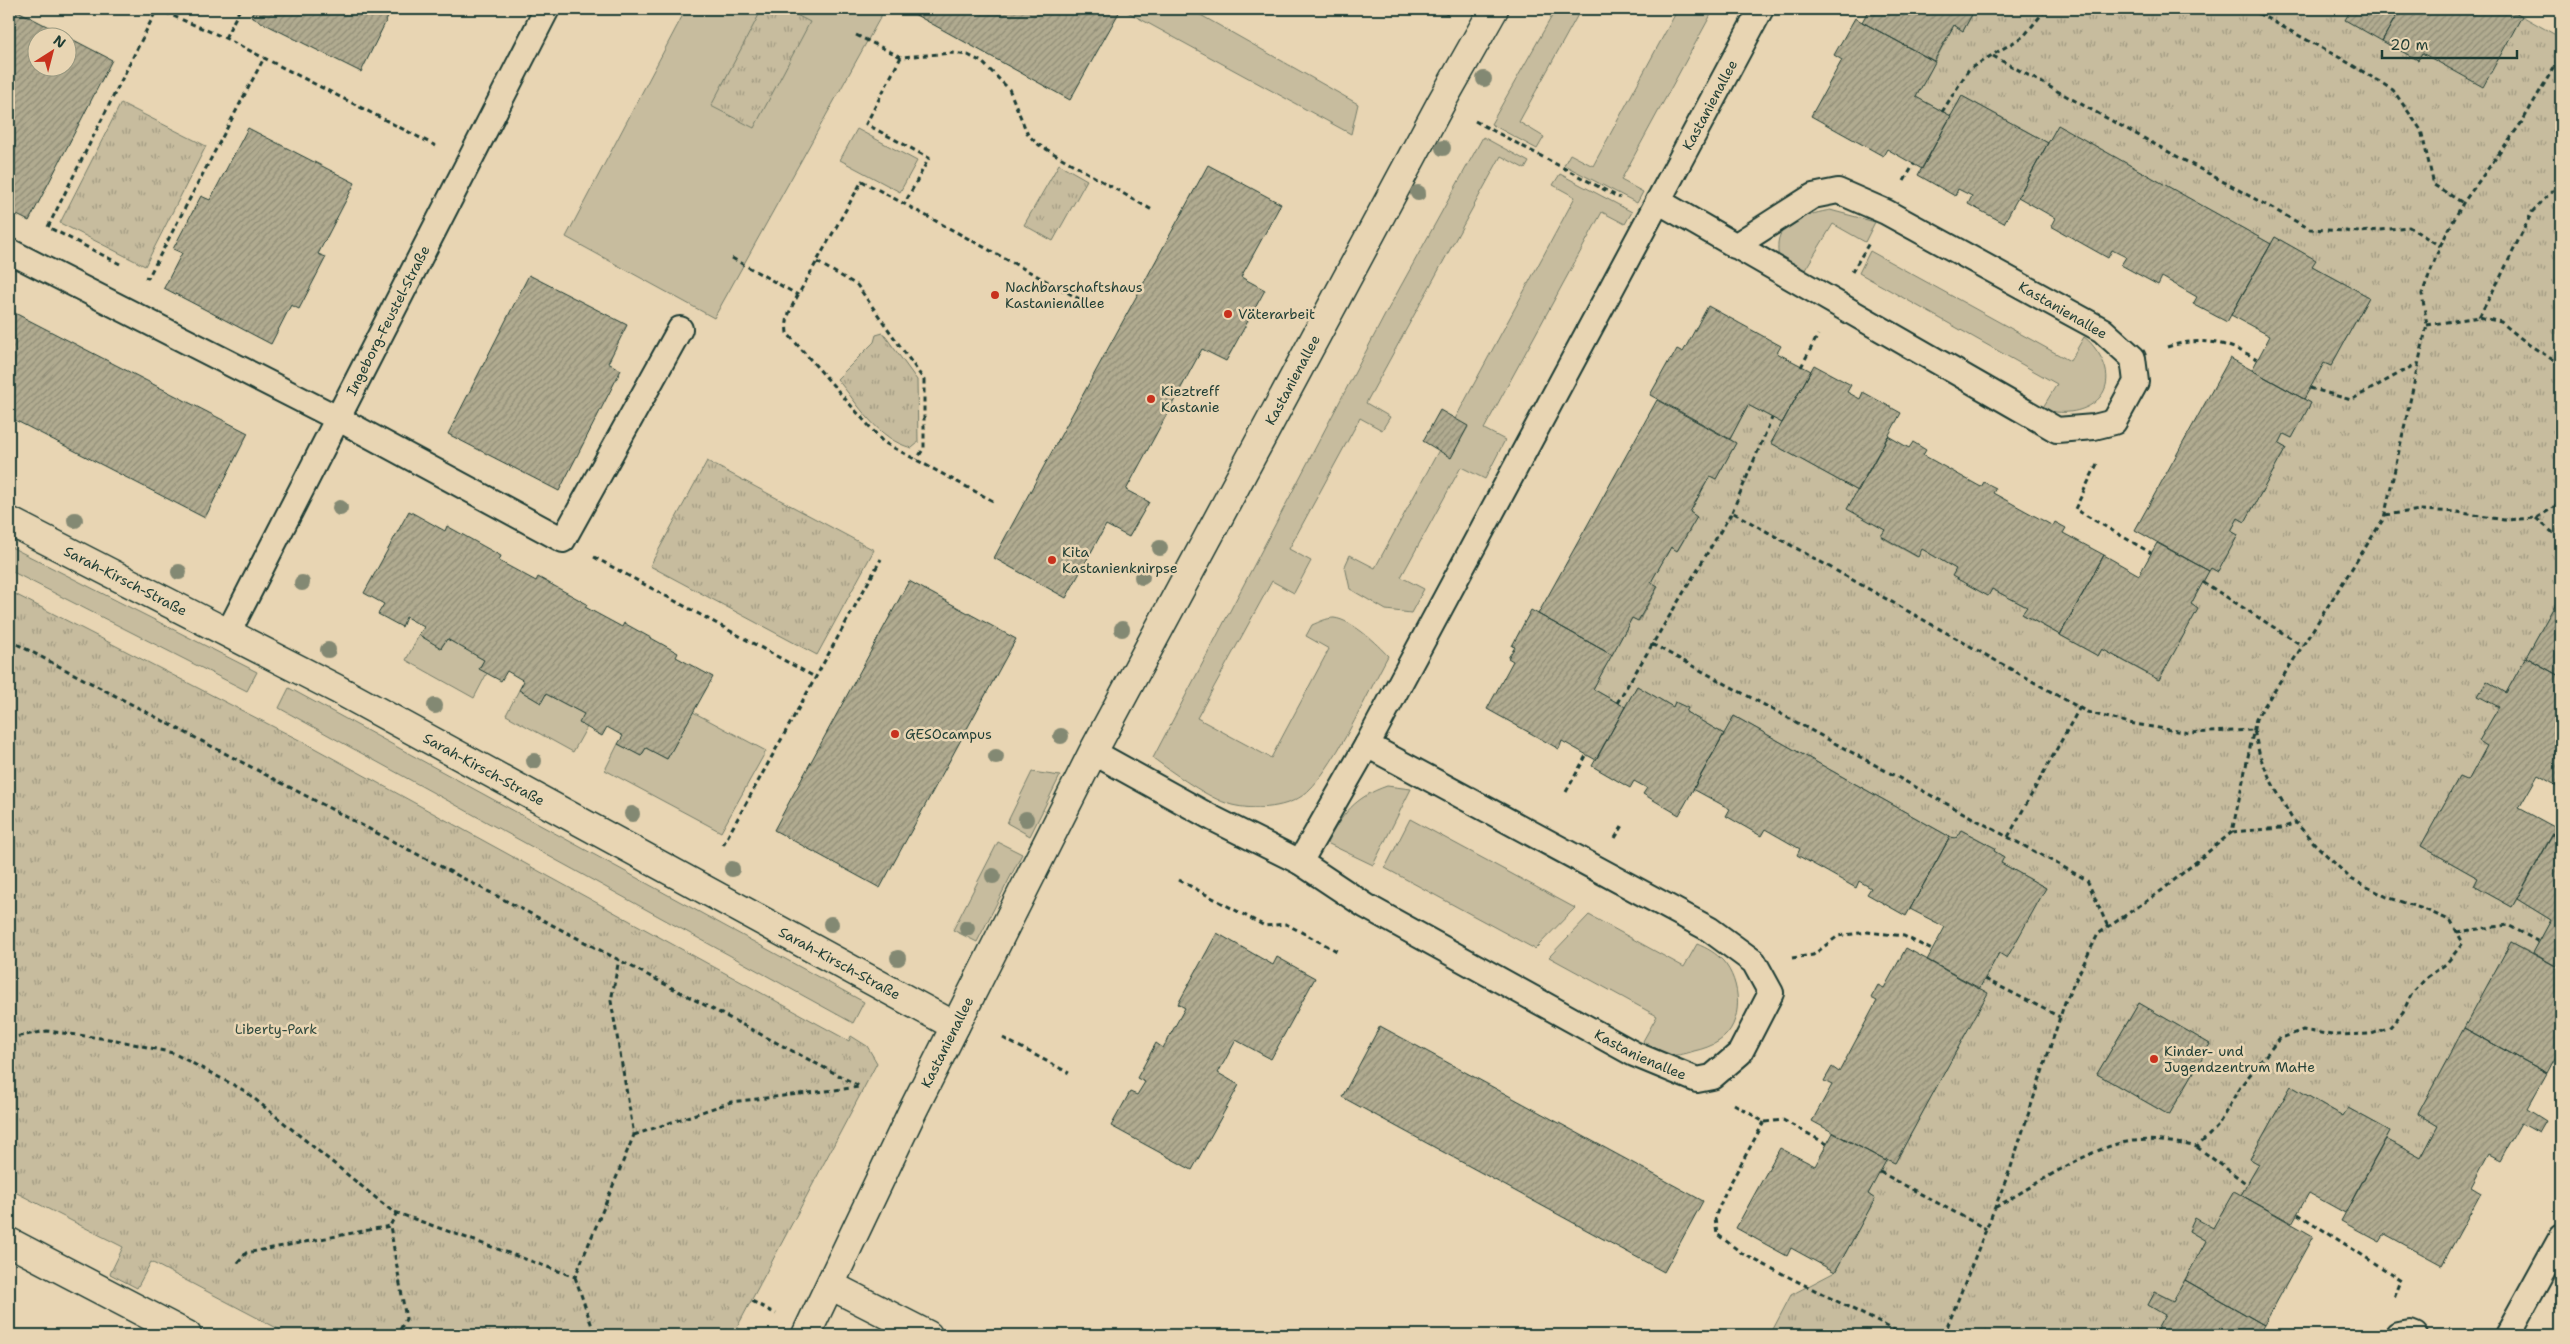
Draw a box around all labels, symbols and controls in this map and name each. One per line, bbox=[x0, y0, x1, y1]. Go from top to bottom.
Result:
north arrow bbox=[28, 28, 78, 78]
scale bar bbox=[2382, 28, 2518, 60]
text: N bbox=[50, 31, 69, 52]
text: 20 m bbox=[2390, 35, 2429, 55]
street label: Kastanienallee bbox=[1678, 57, 1741, 153]
street label: Ingeborg-Feustel-Straße bbox=[342, 242, 434, 399]
street label: Kastanienallee bbox=[2015, 277, 2111, 343]
place label: Nachbarschaftshaus Kastanienallee bbox=[1005, 278, 1143, 312]
marker: Nachbarschaftshaus Kastanienallee bbox=[989, 289, 1001, 301]
place label: Väterarbeit bbox=[1238, 305, 1315, 323]
marker: Väterarbeit bbox=[1222, 308, 1234, 320]
street label: Kastanienallee bbox=[1261, 332, 1324, 428]
place label: Kieztreff Kastanie bbox=[1161, 382, 1220, 416]
marker: Kieztreff Kastanie bbox=[1145, 393, 1157, 405]
street label: Sarah-Kirsch-Straße bbox=[61, 542, 190, 620]
place label: Kita Kastanienknirpse bbox=[1062, 543, 1178, 577]
marker: Kita Kastanienknirpse bbox=[1046, 554, 1058, 566]
place label: GESOcampus bbox=[905, 725, 992, 743]
marker: GESOcampus bbox=[889, 728, 901, 740]
street label: Sarah-Kirsch-Straße bbox=[420, 729, 548, 810]
street label: Sarah-Kirsch-Straße bbox=[776, 923, 904, 1004]
street label: Kastanienallee bbox=[917, 994, 978, 1091]
park label: Liberty-Park bbox=[235, 1020, 317, 1038]
street label: Kastanienallee bbox=[1591, 1025, 1689, 1084]
place label: Kinder- und Jugendzentrum MaHe bbox=[2164, 1042, 2315, 1076]
marker: Kinder- und Jugendzentrum MaHe bbox=[2148, 1053, 2160, 1065]

